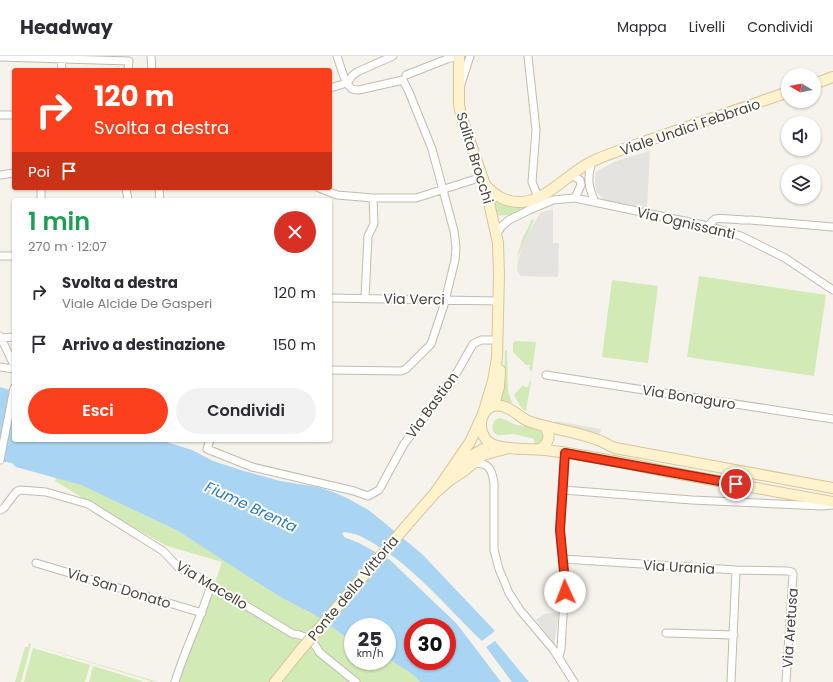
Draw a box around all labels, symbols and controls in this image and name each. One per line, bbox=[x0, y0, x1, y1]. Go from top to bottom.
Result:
text: Headway bbox=[20, 14, 113, 41]
text: Mappa bbox=[617, 17, 667, 37]
text: Livelli bbox=[689, 17, 725, 37]
text: Condividi bbox=[747, 17, 813, 37]
north arrow bbox=[781, 68, 821, 108]
map controls bbox=[781, 68, 821, 204]
text: 120 m bbox=[94, 77, 174, 116]
icon: right bbox=[28, 84, 80, 136]
street label: Viale Undici Febbraio bbox=[617, 94, 763, 160]
street label: Salita Brocchi bbox=[452, 110, 498, 206]
text: Svolta a destra bbox=[94, 115, 229, 140]
button: sound bbox=[781, 116, 821, 156]
icon: arrive bbox=[58, 160, 80, 182]
text: Poi bbox=[28, 161, 50, 182]
button: layers bbox=[781, 164, 821, 204]
street label: Via Ognissanti bbox=[635, 202, 737, 244]
text: 1 min bbox=[28, 205, 90, 238]
button: close bbox=[274, 211, 316, 253]
text: 270 m · 12:07 bbox=[28, 237, 107, 256]
text: Svolta a destra bbox=[62, 272, 178, 293]
icon: right bbox=[28, 281, 50, 303]
text: 120 m bbox=[274, 282, 316, 303]
street label: Via Verci bbox=[383, 288, 445, 310]
text: Viale Alcide De Gasperi bbox=[62, 294, 212, 313]
icon: arrive bbox=[28, 333, 50, 355]
text: Arrivo a destinazione bbox=[62, 334, 225, 355]
text: 150 m bbox=[273, 334, 316, 355]
street label: Via Bastion bbox=[401, 368, 463, 442]
street label: Via Bonaguro bbox=[641, 380, 737, 414]
button: Esci bbox=[28, 388, 168, 434]
button: Condividi bbox=[176, 388, 316, 434]
pin bbox=[719, 467, 753, 501]
icon: arrive bbox=[725, 473, 747, 495]
water label: Fiume Brenta bbox=[202, 476, 301, 537]
street label: Ponte della Vittoria bbox=[303, 531, 403, 645]
street label: Via Urania bbox=[642, 555, 716, 579]
street label: Via Macello bbox=[172, 556, 252, 614]
street label: Via San Donato bbox=[65, 563, 174, 613]
position arrow bbox=[544, 571, 586, 613]
street label: Via Aretusa bbox=[777, 587, 803, 669]
speed limit sign: 30 bbox=[404, 618, 456, 670]
text: 25 bbox=[358, 625, 382, 653]
text: km/h bbox=[357, 646, 383, 661]

